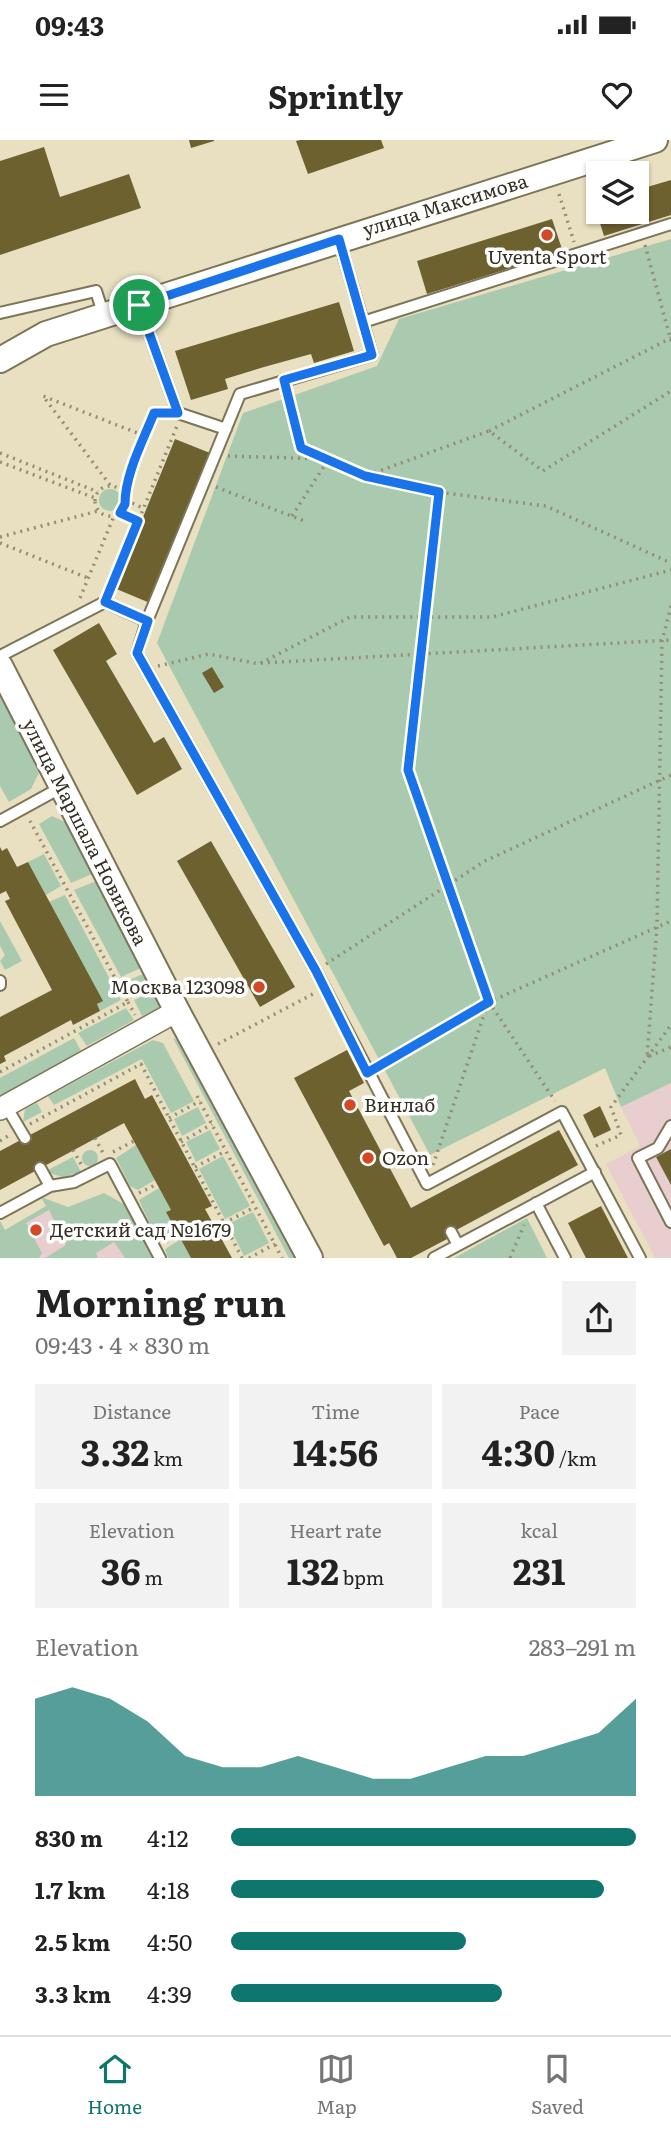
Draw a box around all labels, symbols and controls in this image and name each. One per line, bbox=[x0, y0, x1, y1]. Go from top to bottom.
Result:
text: 09:43 bbox=[35, 5, 104, 44]
text: Sprintly bbox=[268, 71, 403, 119]
icon: menu bbox=[35, 76, 73, 114]
icon: heart bbox=[598, 76, 636, 114]
map controls bbox=[586, 161, 649, 224]
button: layers bbox=[586, 161, 649, 224]
street label: улица Максимова bbox=[359, 165, 531, 242]
marker: Uventa Sport bbox=[539, 227, 555, 243]
place label: Uventa Sport bbox=[487, 242, 607, 270]
pin bbox=[109, 275, 169, 335]
icon: arrive bbox=[120, 286, 158, 324]
street label: улица Маршала Новикова bbox=[16, 713, 156, 951]
place label: Москва 123098 bbox=[110, 972, 245, 1000]
marker: Москва 123098 bbox=[251, 979, 267, 995]
place label: Винлаб bbox=[364, 1090, 435, 1118]
marker: Винлаб bbox=[342, 1097, 358, 1113]
place label: Ozon bbox=[382, 1143, 429, 1171]
marker: Ozon bbox=[360, 1150, 376, 1166]
place label: Детский сад №1679 bbox=[50, 1215, 231, 1243]
marker: Детский сад №1679 bbox=[28, 1222, 44, 1238]
text: Morning run bbox=[35, 1272, 286, 1329]
button: share bbox=[562, 1281, 636, 1355]
text: 09:43 · 4 × 830 m bbox=[35, 1327, 210, 1361]
text: Distance bbox=[93, 1397, 171, 1425]
text: Time bbox=[311, 1397, 360, 1425]
text: Pace bbox=[519, 1397, 560, 1425]
text: 3.32 bbox=[81, 1425, 149, 1477]
text: 14:56 bbox=[293, 1425, 378, 1477]
text: 4:30 bbox=[482, 1425, 555, 1477]
text: km bbox=[149, 1444, 183, 1472]
text: /km bbox=[555, 1444, 597, 1472]
text: Elevation bbox=[89, 1516, 175, 1544]
text: Heart rate bbox=[289, 1516, 382, 1544]
text: kcal bbox=[520, 1516, 558, 1544]
text: 36 bbox=[101, 1544, 141, 1596]
text: 132 bbox=[287, 1544, 339, 1596]
text: 231 bbox=[513, 1544, 566, 1596]
text: m bbox=[141, 1563, 163, 1591]
text: bpm bbox=[339, 1563, 384, 1591]
text: Elevation bbox=[35, 1629, 139, 1663]
text: 283–291 m bbox=[529, 1629, 636, 1663]
text: 830 m bbox=[35, 1820, 103, 1854]
text: 4:12 bbox=[147, 1820, 188, 1854]
text: 1.7 km bbox=[35, 1872, 106, 1906]
text: 4:18 bbox=[147, 1872, 189, 1906]
text: 2.5 km bbox=[35, 1924, 110, 1958]
text: 4:50 bbox=[147, 1924, 192, 1958]
text: 3.3 km bbox=[35, 1976, 111, 2010]
text: 4:39 bbox=[147, 1976, 192, 2010]
tab: Home bbox=[87, 2050, 142, 2120]
tab: Map bbox=[316, 2050, 357, 2120]
tab: Saved bbox=[531, 2050, 584, 2120]

